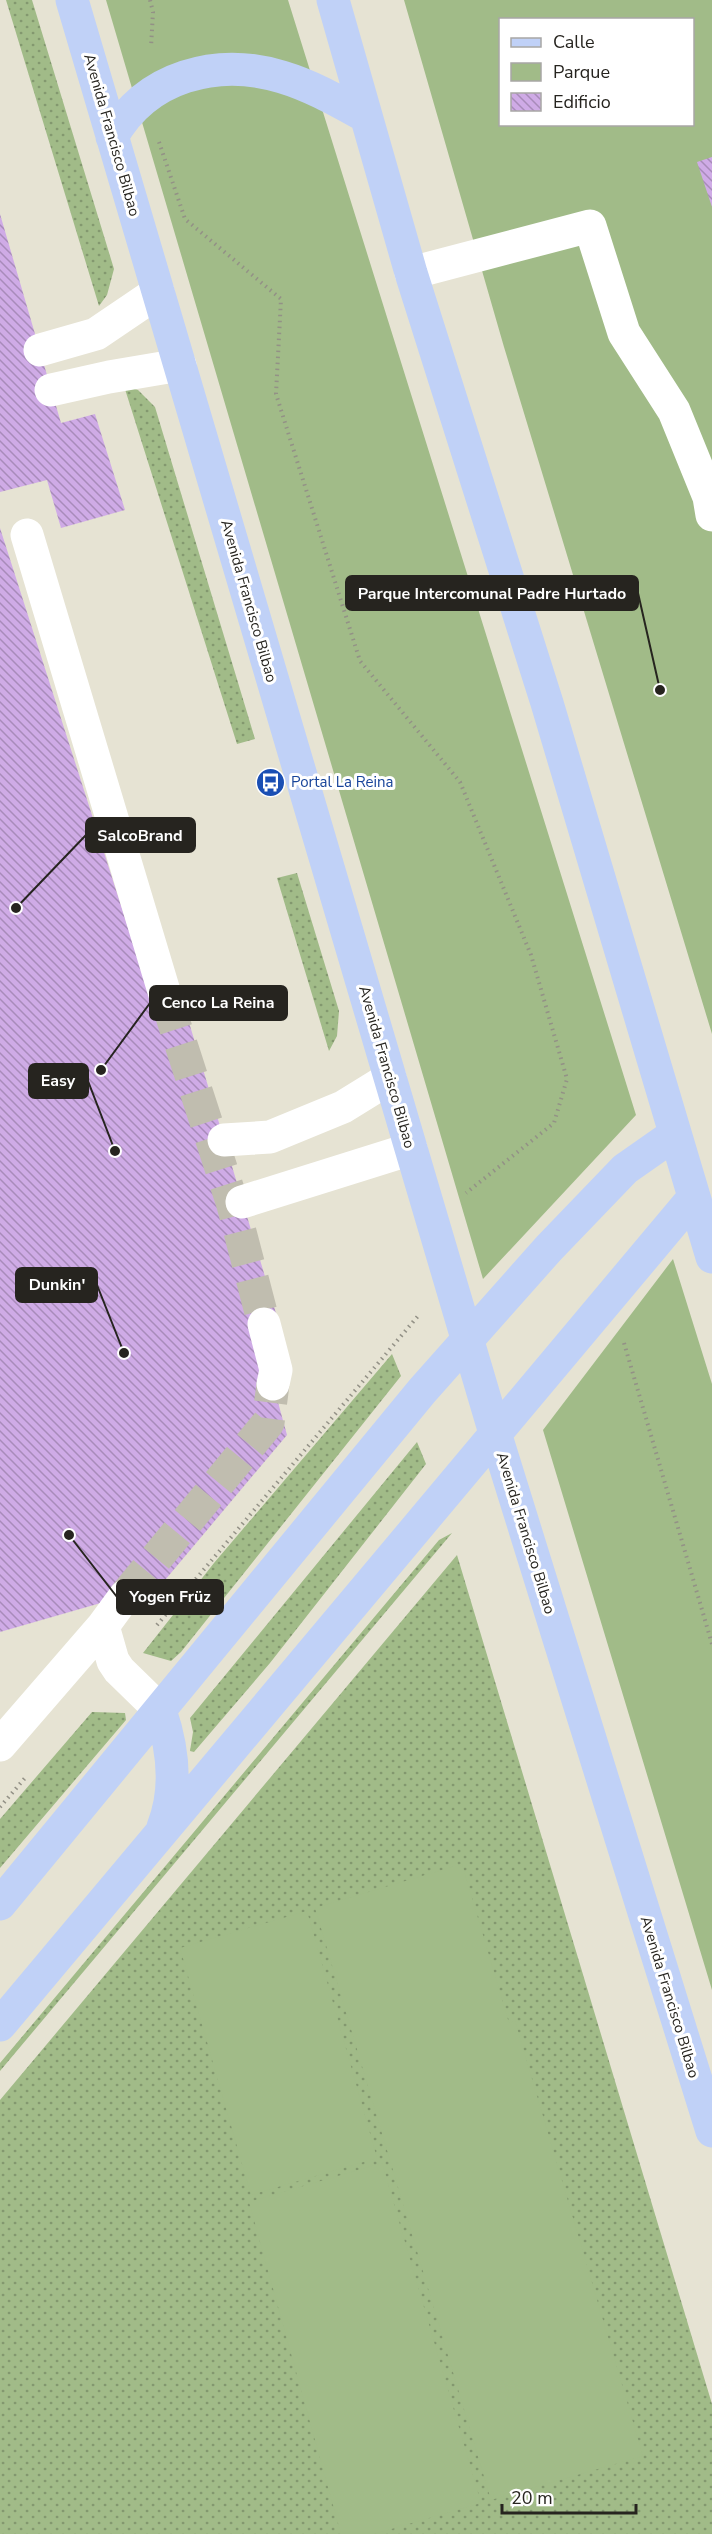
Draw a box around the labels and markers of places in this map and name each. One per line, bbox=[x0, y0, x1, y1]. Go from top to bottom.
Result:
callout: Parque Intercomunal Padre Hurtado bbox=[346, 576, 638, 610]
bus stop icon: Portal La Reina bbox=[254, 766, 286, 798]
place label: Portal La Reina bbox=[291, 772, 394, 792]
callout: SalcoBrand bbox=[86, 818, 195, 852]
callout: Cenco La Reina bbox=[150, 986, 287, 1020]
callout: Easy bbox=[29, 1064, 88, 1098]
callout: Dunkin' bbox=[16, 1268, 97, 1302]
callout: Yogen Früz bbox=[117, 1580, 223, 1614]

